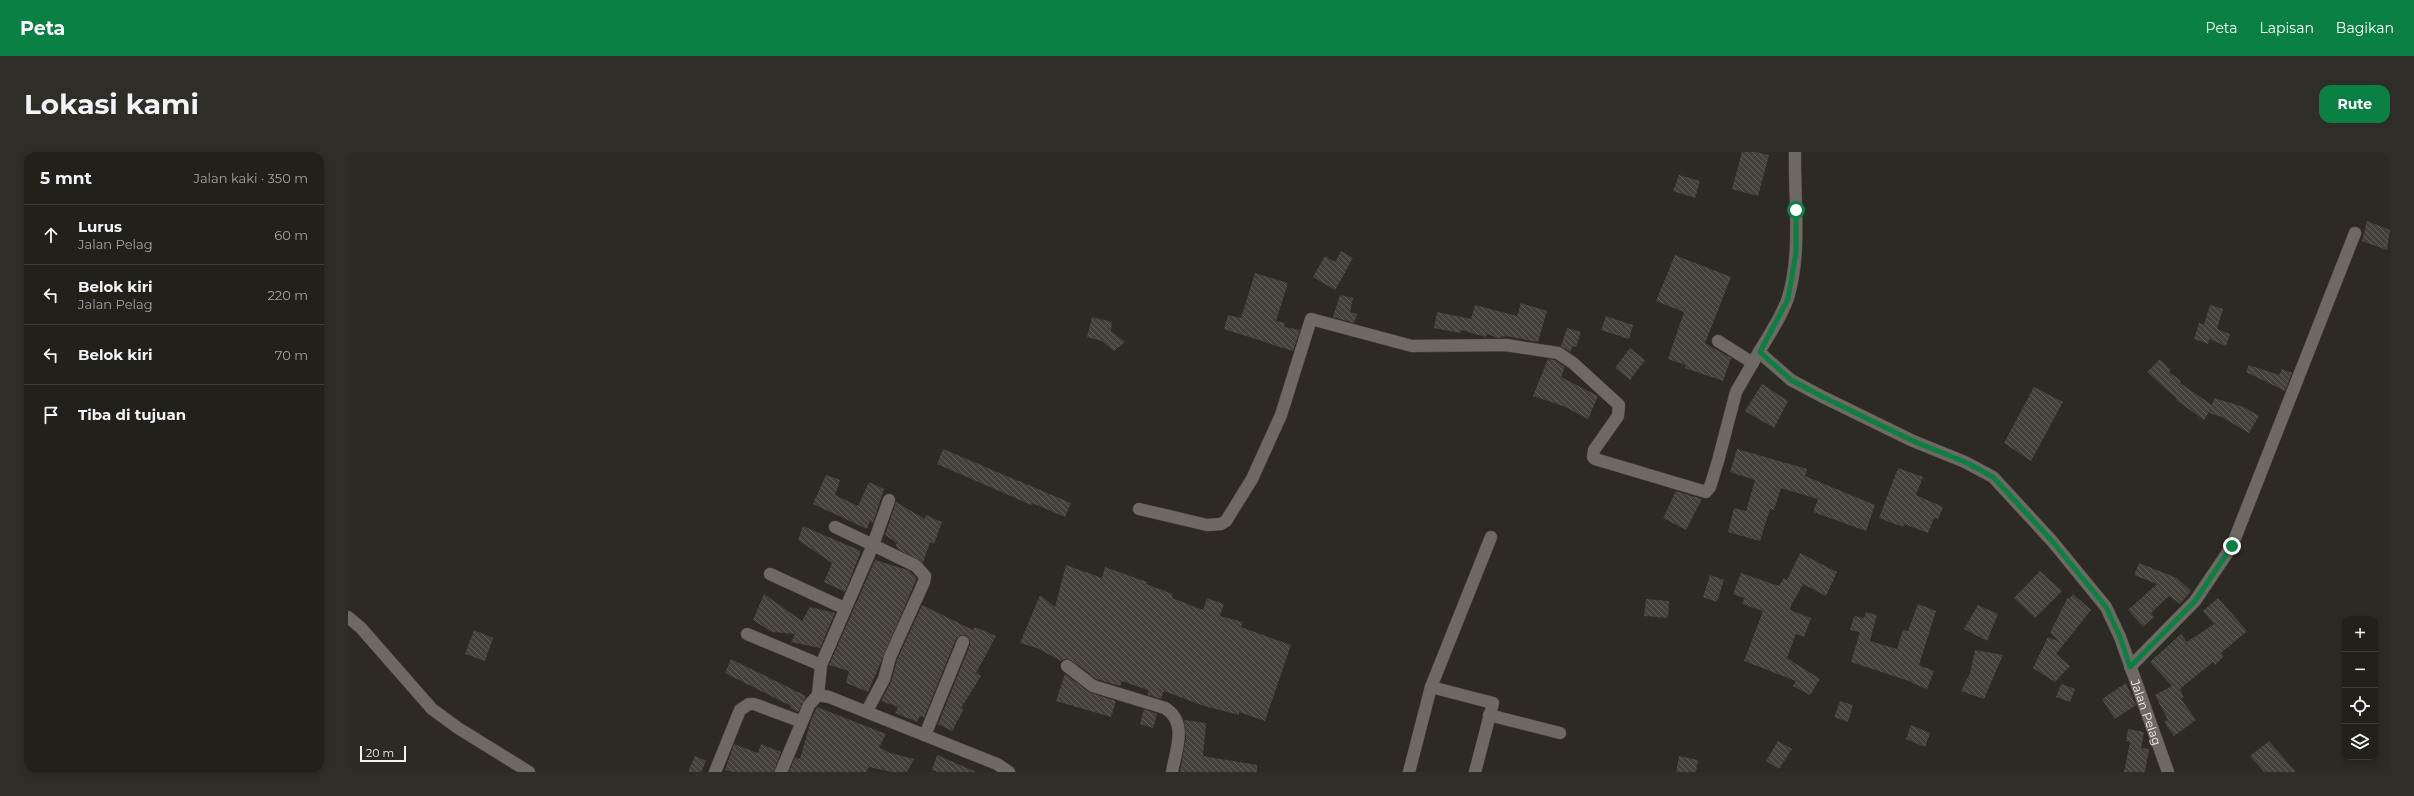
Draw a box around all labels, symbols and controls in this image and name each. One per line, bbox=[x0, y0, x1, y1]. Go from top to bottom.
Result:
text: Peta bbox=[20, 17, 65, 40]
text: Peta bbox=[2206, 19, 2238, 37]
text: Lapisan bbox=[2260, 19, 2314, 37]
text: Bagikan bbox=[2336, 19, 2394, 37]
button: Rute bbox=[2319, 85, 2390, 123]
text: Lokasi kami bbox=[24, 87, 199, 121]
text: 5 mnt bbox=[40, 168, 92, 188]
text: Jalan kaki · 350 m bbox=[193, 170, 308, 186]
route start bbox=[1787, 201, 1805, 219]
text: Lurus bbox=[78, 217, 122, 236]
icon: ahead bbox=[40, 224, 62, 246]
text: 60 m bbox=[274, 227, 308, 243]
text: Jalan Pelag bbox=[78, 236, 153, 252]
text: Belok kiri bbox=[78, 277, 153, 296]
icon: left bbox=[40, 284, 62, 306]
text: 220 m bbox=[267, 287, 308, 303]
text: Jalan Pelag bbox=[78, 296, 153, 312]
icon: left bbox=[40, 344, 62, 366]
text: Belok kiri bbox=[78, 345, 153, 364]
text: 70 m bbox=[275, 347, 308, 363]
icon: arrive bbox=[40, 404, 62, 426]
text: Tiba di tujuan bbox=[78, 405, 186, 424]
route end bbox=[2223, 537, 2241, 555]
map controls bbox=[2342, 616, 2378, 760]
button: + bbox=[2342, 616, 2378, 652]
button: − bbox=[2342, 652, 2378, 688]
street label: Jalan Pelag bbox=[2128, 676, 2165, 747]
button: locate bbox=[2342, 688, 2378, 724]
button: layers bbox=[2342, 724, 2378, 760]
scale bar bbox=[360, 744, 406, 763]
text: 20 m bbox=[366, 746, 394, 760]

